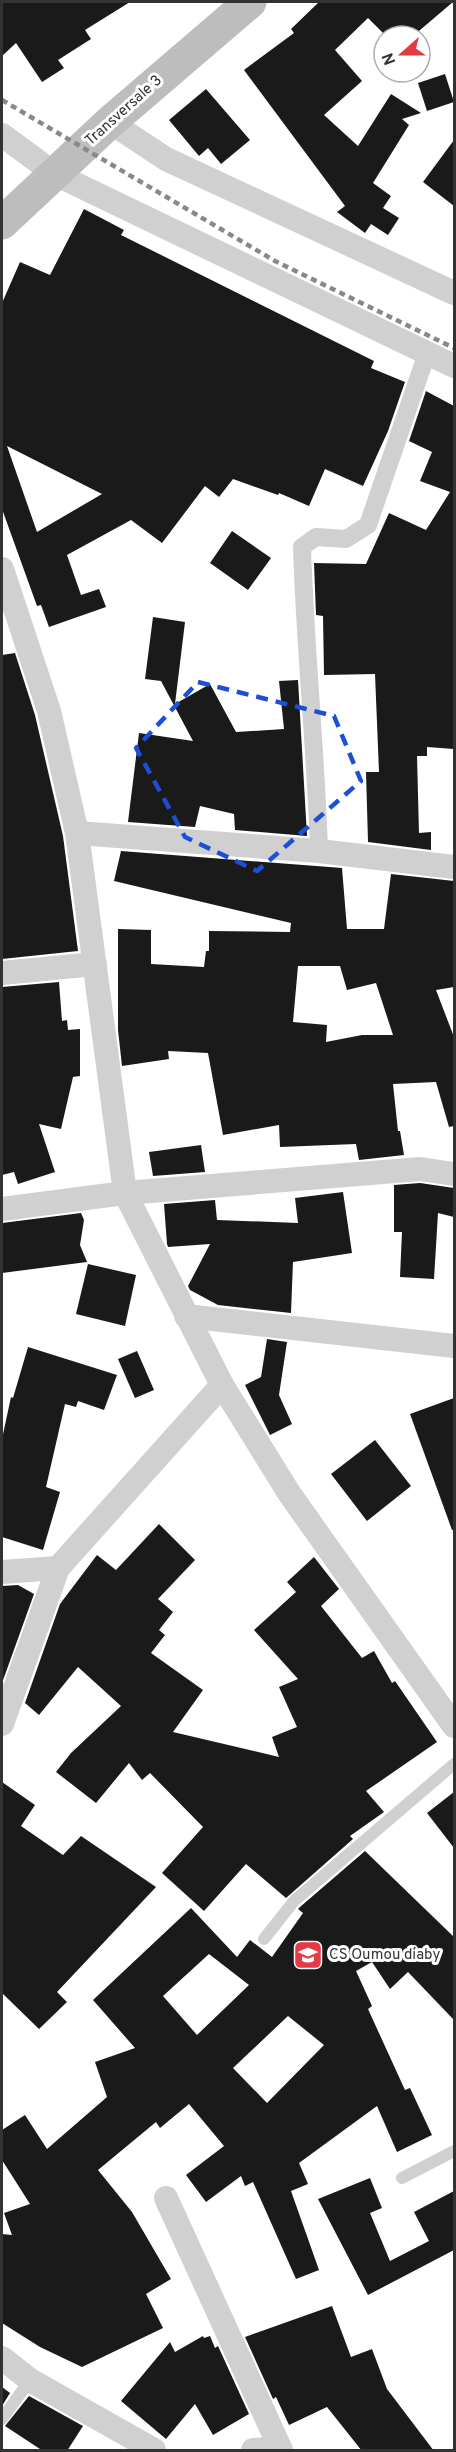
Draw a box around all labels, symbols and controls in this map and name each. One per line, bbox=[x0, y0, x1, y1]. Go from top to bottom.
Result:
north arrow bbox=[372, 24, 432, 84]
text: N bbox=[378, 50, 401, 68]
street label: Transversale 3 bbox=[82, 71, 166, 151]
school or university icon: CS Oumou diaby bbox=[292, 1939, 324, 1971]
place label: CS Oumou diaby bbox=[329, 1946, 440, 1965]

